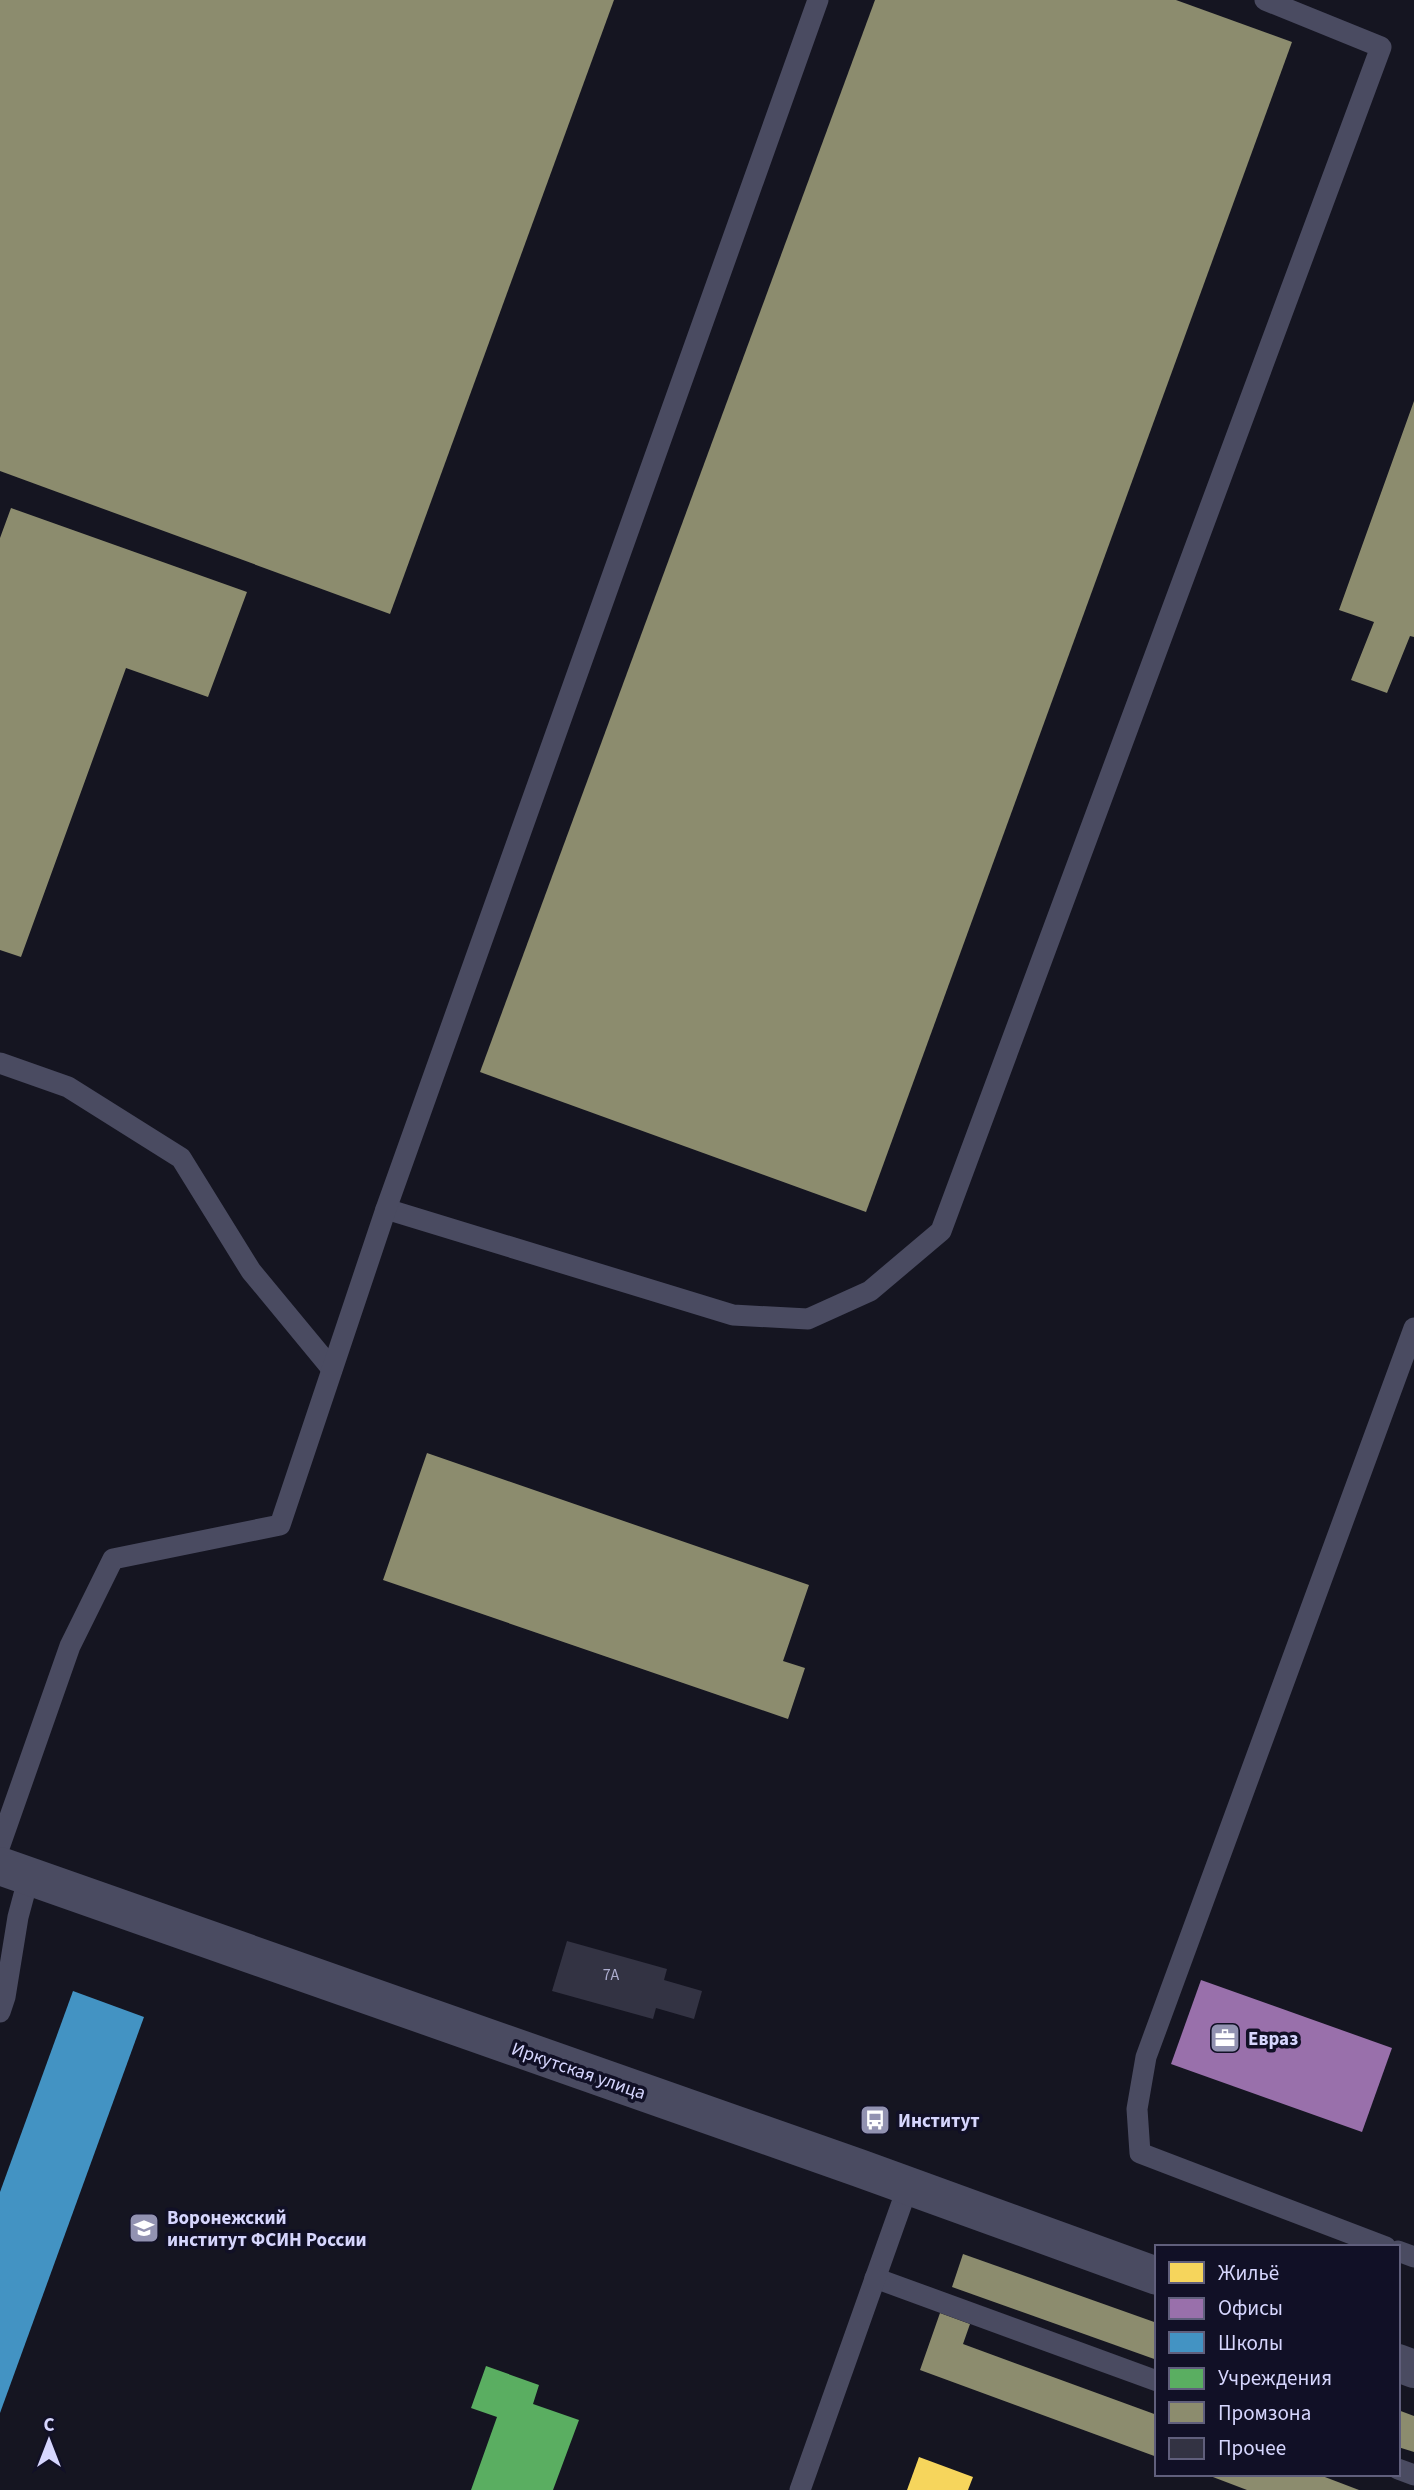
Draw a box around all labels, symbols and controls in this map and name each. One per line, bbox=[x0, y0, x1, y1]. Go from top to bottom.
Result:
house number: 7А bbox=[603, 1964, 620, 1986]
office icon: Евраз bbox=[1208, 2021, 1242, 2055]
place label: Евраз bbox=[1248, 2026, 1298, 2053]
street label: Иркутская улица bbox=[508, 2036, 649, 2107]
bus stop icon: Институт bbox=[858, 2103, 892, 2137]
place label: Институт bbox=[898, 2108, 980, 2135]
place label: Воронежский институт ФСИН России bbox=[167, 2205, 367, 2254]
school or university icon: Воронежский институт ФСИН России bbox=[127, 2211, 161, 2245]
legend bbox=[1155, 2245, 1400, 2476]
text: Жильё bbox=[1218, 2258, 1279, 2288]
text: Офисы bbox=[1218, 2293, 1283, 2323]
text: Школы bbox=[1218, 2328, 1283, 2358]
text: Учреждения bbox=[1218, 2363, 1332, 2393]
text: Промзона bbox=[1218, 2398, 1311, 2428]
north arrow bbox=[14, 2406, 84, 2476]
text: С bbox=[43, 2412, 55, 2439]
text: Прочее bbox=[1218, 2433, 1286, 2463]

